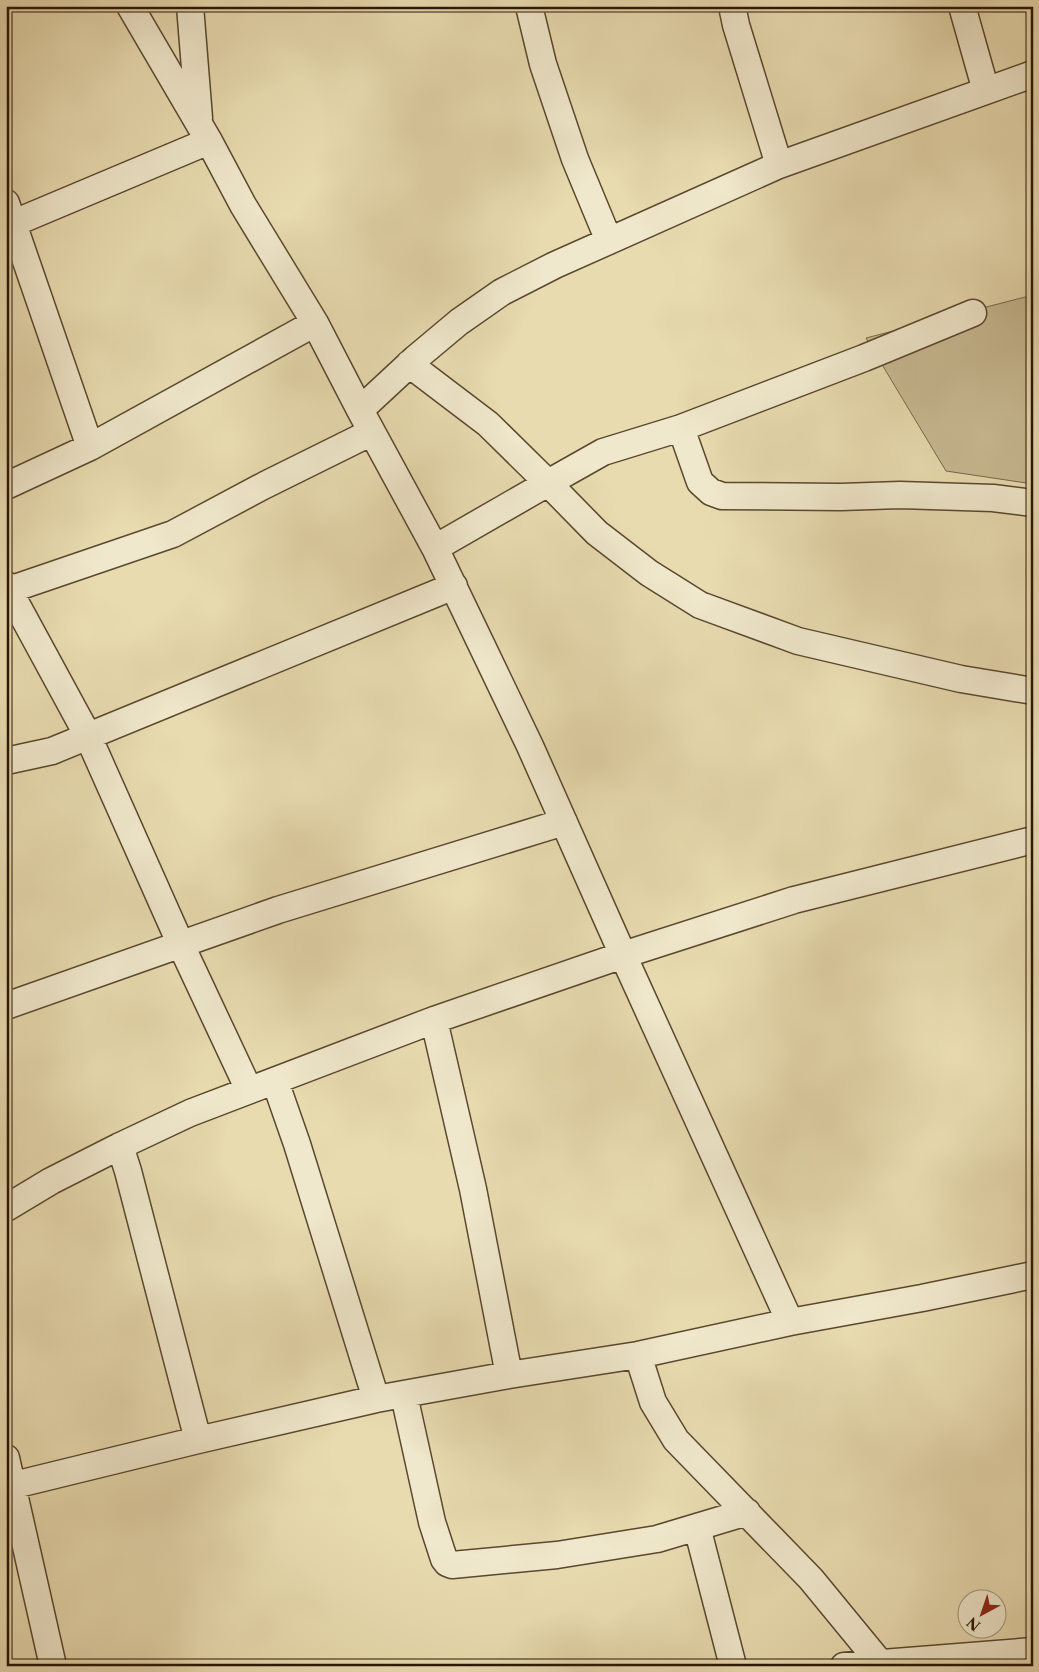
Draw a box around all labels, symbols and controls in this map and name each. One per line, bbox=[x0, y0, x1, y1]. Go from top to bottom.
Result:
north arrow bbox=[956, 1590, 1006, 1640]
text: N bbox=[963, 1613, 984, 1635]

